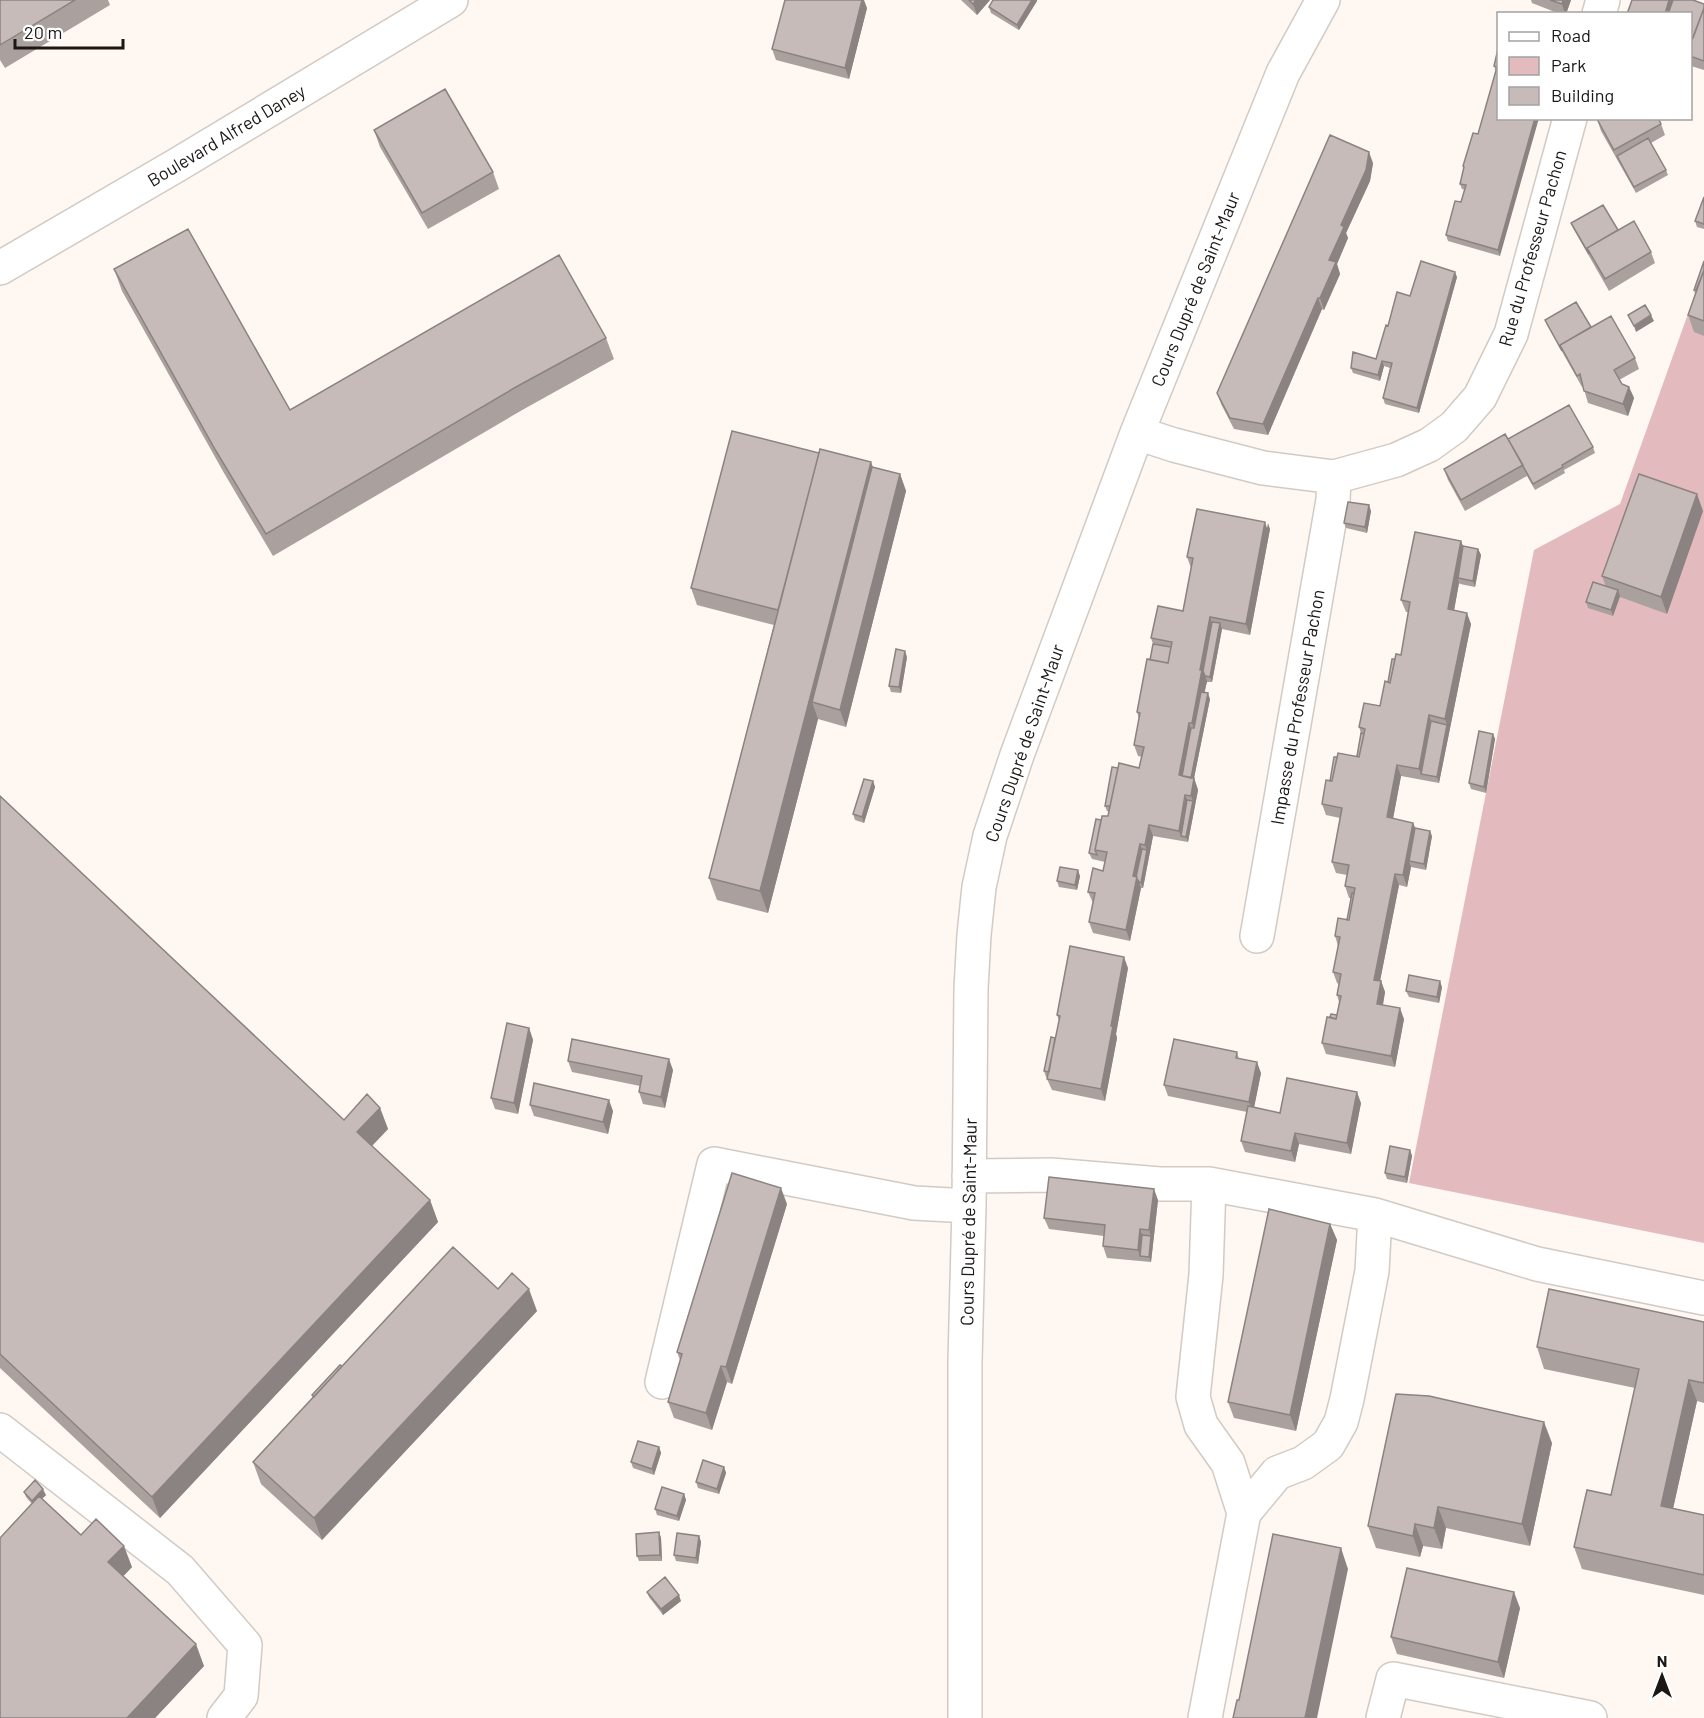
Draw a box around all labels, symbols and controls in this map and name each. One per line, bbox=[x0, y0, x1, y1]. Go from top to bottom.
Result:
scale bar bbox=[15, 12, 123, 50]
legend bbox=[1497, 12, 1692, 120]
text: 20 m bbox=[24, 21, 62, 43]
text: Road bbox=[1551, 24, 1591, 46]
text: Park bbox=[1551, 54, 1586, 76]
street label: Boulevard Alfred Daney bbox=[143, 79, 309, 191]
text: Building bbox=[1551, 84, 1614, 106]
street label: Rue du Professeur Pachon bbox=[1493, 147, 1571, 349]
street label: Cours Dupré de Saint-Maur bbox=[1146, 188, 1244, 389]
street label: Impasse du Professeur Pachon bbox=[1265, 588, 1329, 826]
street label: Cours Dupré de Saint-Maur bbox=[980, 641, 1068, 845]
street label: Cours Dupré de Saint-Maur bbox=[955, 1117, 981, 1326]
north arrow bbox=[1632, 1646, 1692, 1706]
text: N bbox=[1657, 1651, 1667, 1670]

